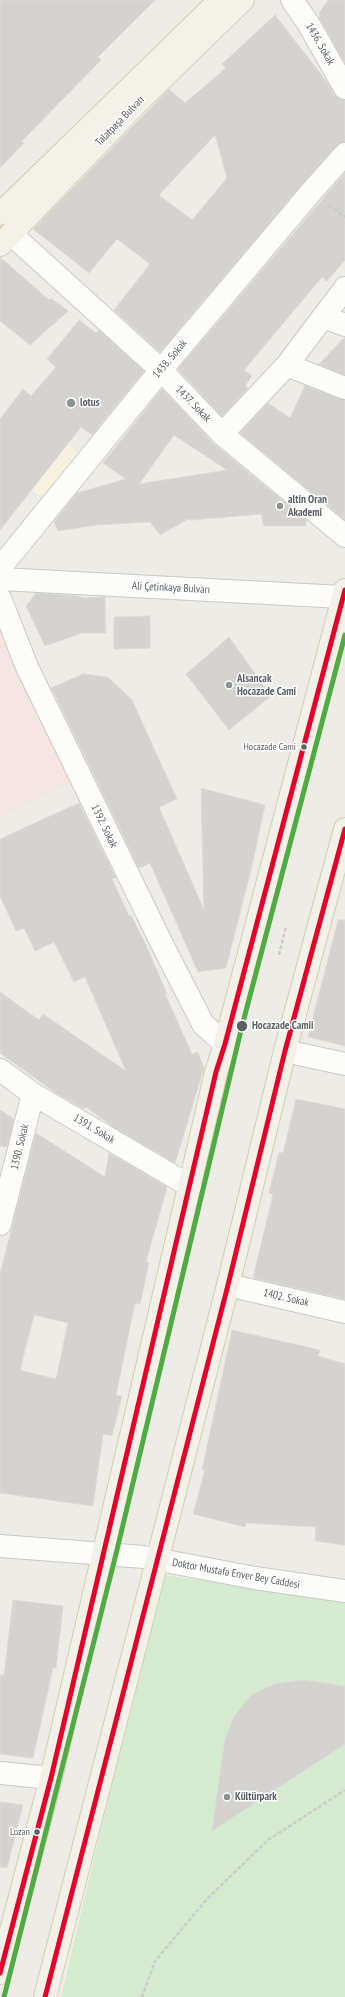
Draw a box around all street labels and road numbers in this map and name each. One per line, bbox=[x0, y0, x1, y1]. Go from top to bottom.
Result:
street label: 1436. Sokak bbox=[303, 21, 337, 67]
street label: Talatpaşa Bulvarı bbox=[93, 93, 147, 149]
street label: 1438. Sokak bbox=[150, 337, 190, 381]
street label: 1437. Sokak bbox=[172, 383, 214, 425]
street label: Ali Çetinkaya Bulvarı bbox=[132, 579, 210, 597]
street label: 1392. Sokak bbox=[88, 802, 120, 850]
street label: 1391. Sokak bbox=[71, 1111, 117, 1147]
street label: 1390. Sokak bbox=[8, 1123, 32, 1171]
street label: 1402. Sokak bbox=[262, 1286, 310, 1310]
street label: Doktor Mustafa Enver Bey Caddesi bbox=[171, 1556, 301, 1592]

